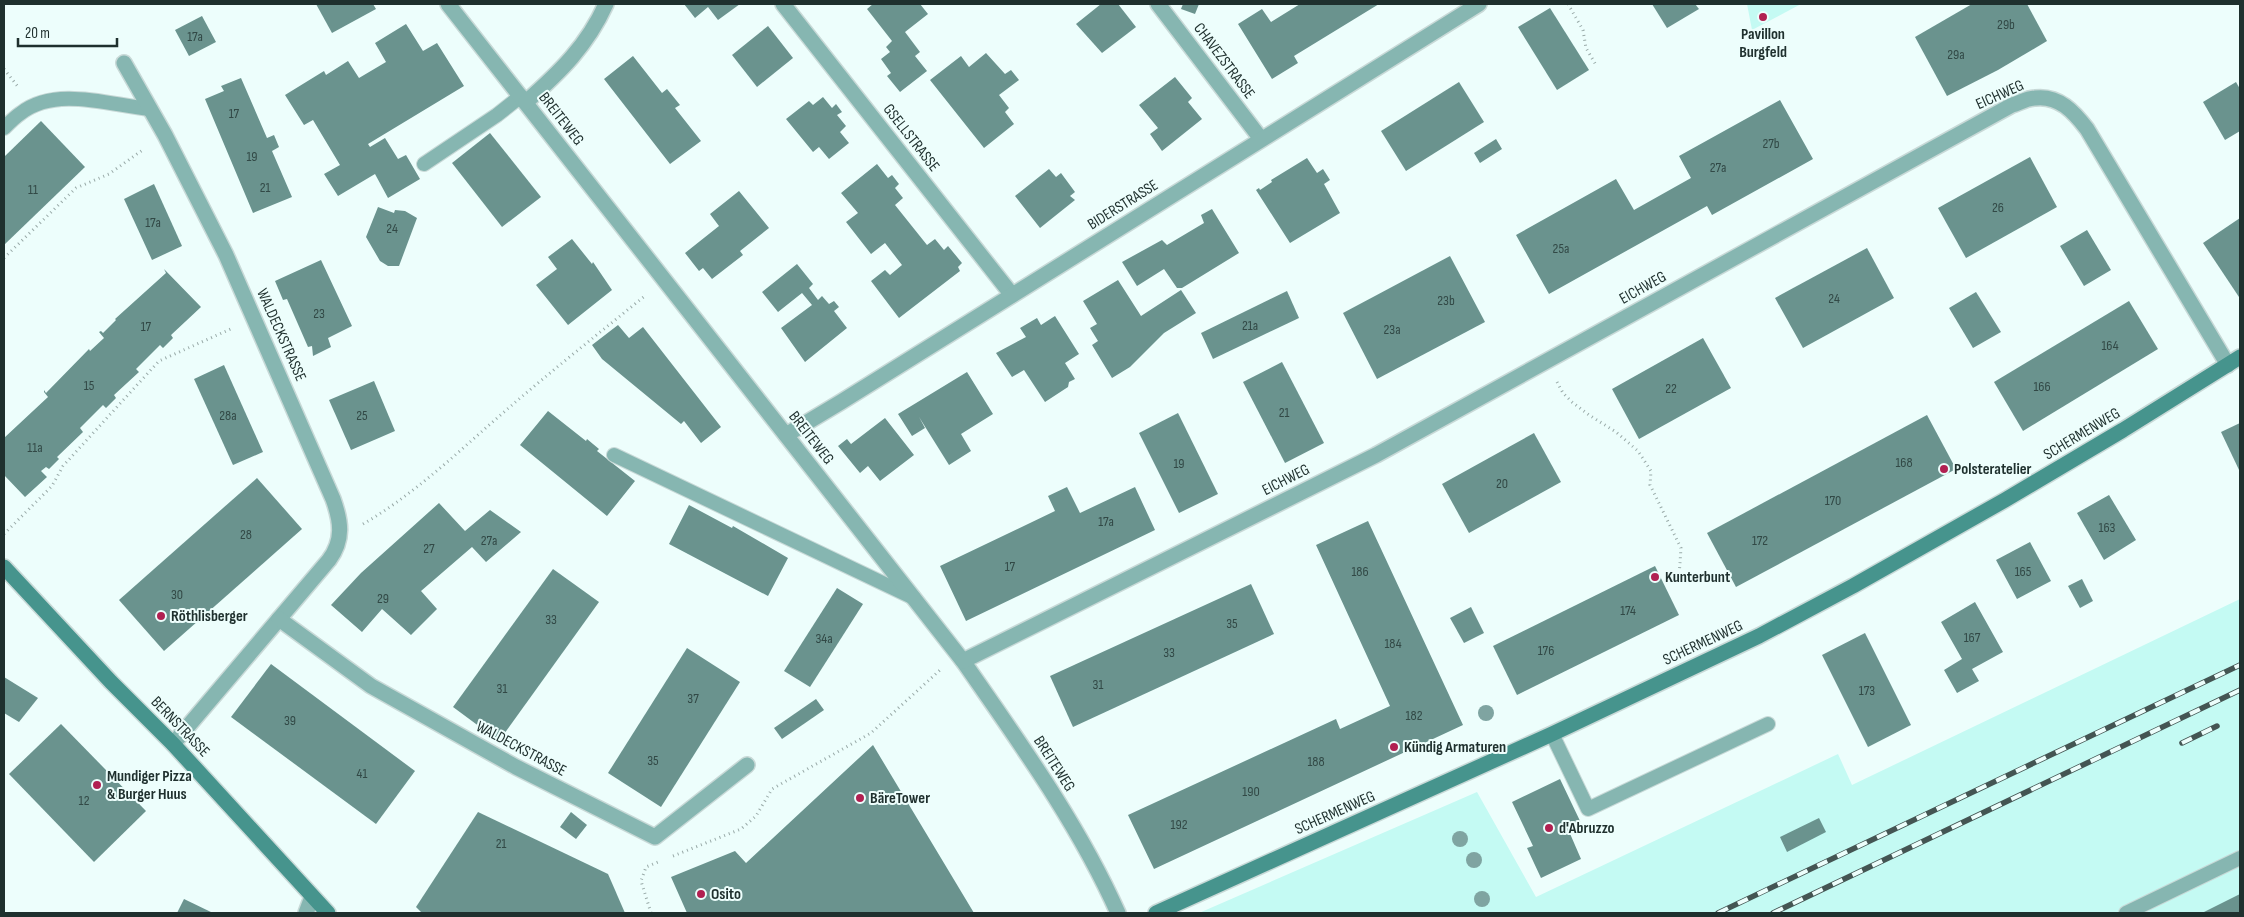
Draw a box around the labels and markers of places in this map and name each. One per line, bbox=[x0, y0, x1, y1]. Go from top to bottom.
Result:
marker: Pavillon Burgfeld bbox=[1757, 11, 1769, 23]
place label: Pavillon Burgfeld bbox=[1739, 25, 1787, 62]
place label: Polsteratelier bbox=[1954, 460, 2031, 479]
marker: Polsteratelier bbox=[1938, 463, 1950, 475]
place label: Kunterbunt bbox=[1665, 568, 1730, 587]
marker: Kunterbunt bbox=[1649, 571, 1661, 583]
place label: Röthlisberger bbox=[171, 607, 248, 626]
marker: Röthlisberger bbox=[155, 610, 167, 622]
place label: Kündig Armaturen bbox=[1404, 738, 1506, 757]
marker: Kündig Armaturen bbox=[1388, 741, 1400, 753]
place label: Mundiger Pizza & Burger Huus bbox=[107, 767, 192, 804]
marker: Mundiger Pizza & Burger Huus bbox=[91, 779, 103, 791]
place label: BäreTower bbox=[870, 789, 930, 808]
marker: BäreTower bbox=[854, 792, 866, 804]
place label: d'Abruzzo bbox=[1559, 819, 1615, 838]
marker: d'Abruzzo bbox=[1543, 822, 1555, 834]
place label: Osito bbox=[711, 885, 741, 904]
marker: Osito bbox=[695, 888, 707, 900]

